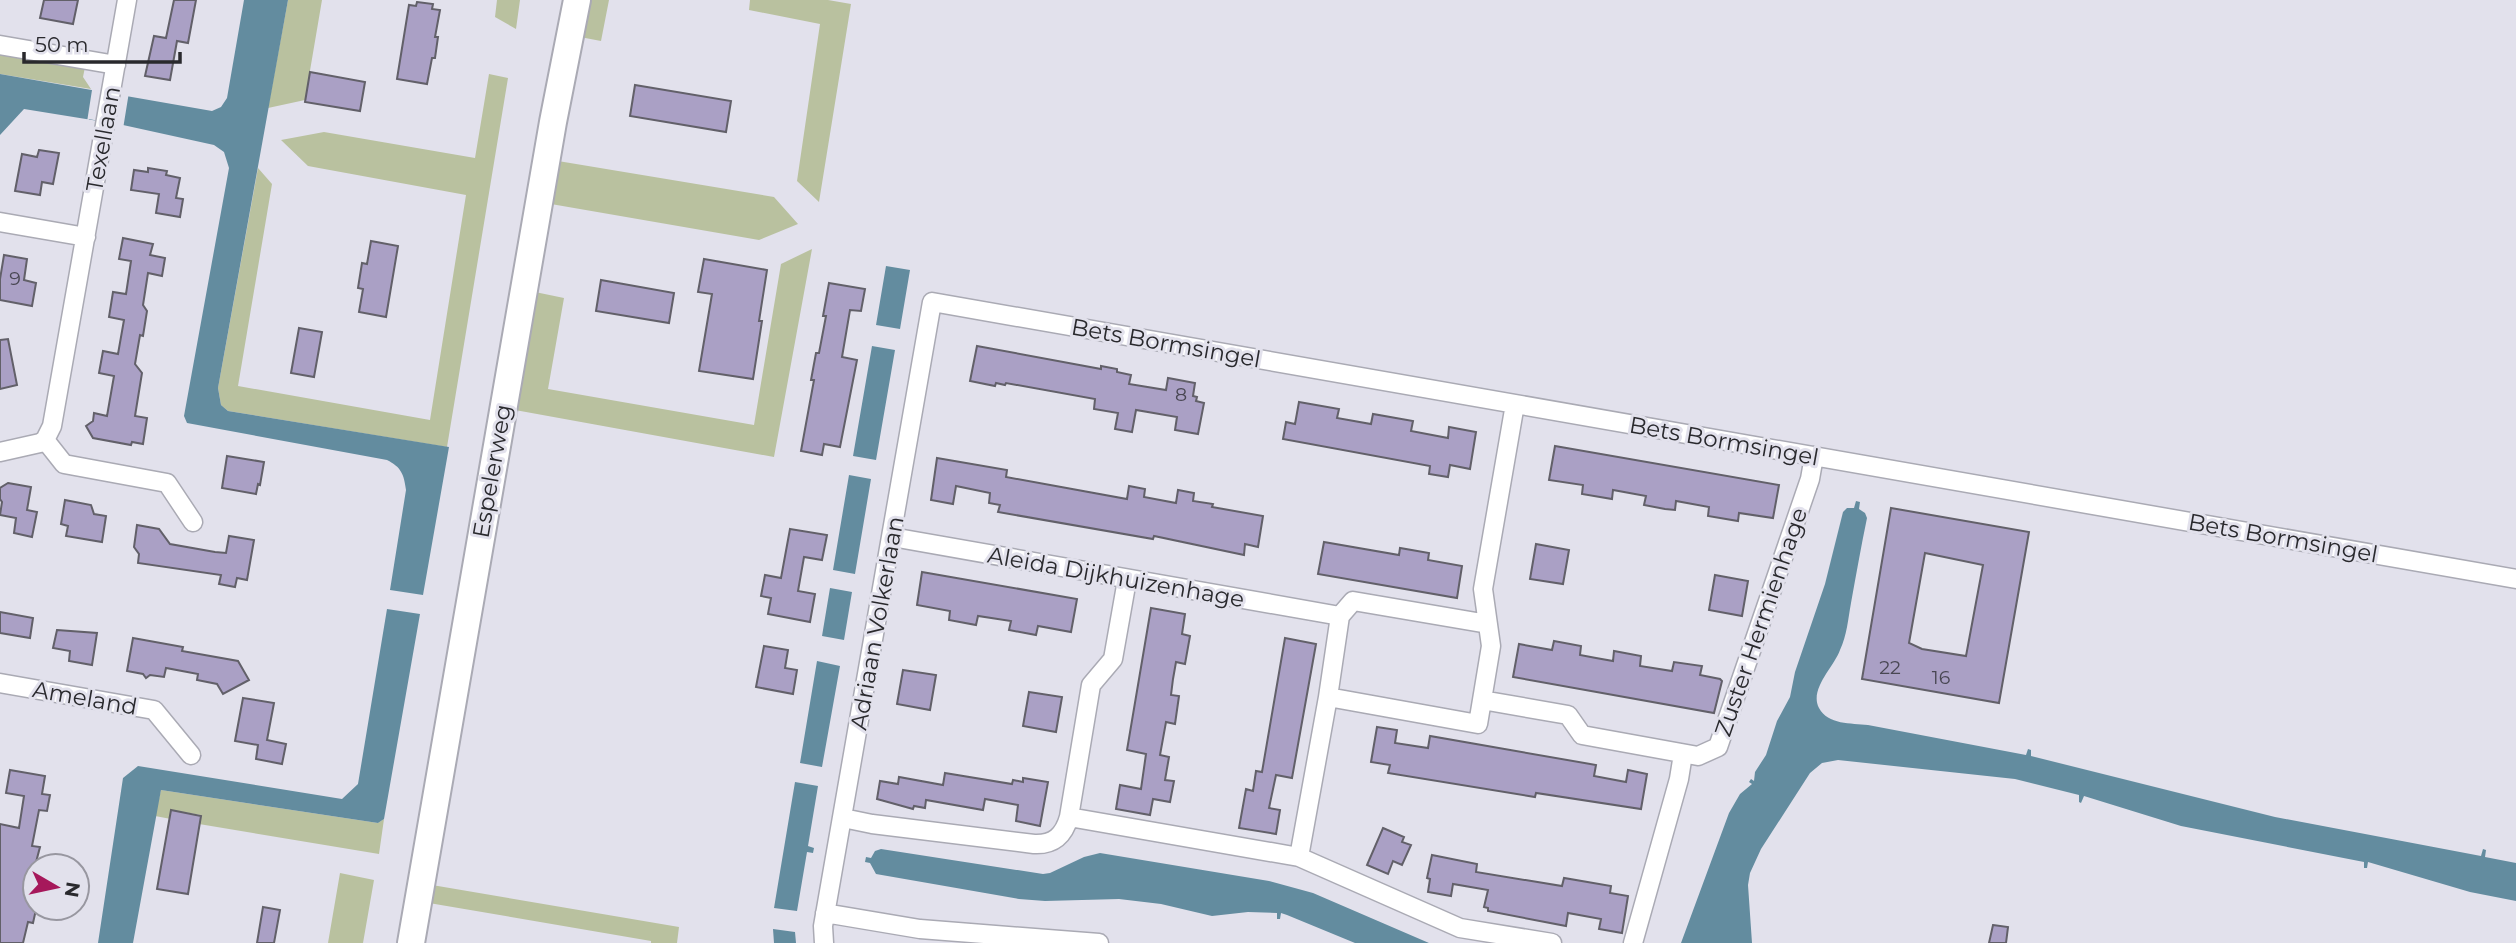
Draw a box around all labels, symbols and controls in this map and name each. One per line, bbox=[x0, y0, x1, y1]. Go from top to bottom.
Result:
scale bar bbox=[24, 21, 180, 65]
text: 50 m bbox=[35, 32, 89, 57]
street label: Texellaan bbox=[80, 84, 126, 194]
house number: 9 bbox=[9, 267, 21, 290]
street label: Bets Bormsingel bbox=[1069, 313, 1263, 373]
house number: 8 bbox=[1175, 383, 1187, 406]
street label: Espelerweg bbox=[466, 402, 518, 540]
street label: Bets Bormsingel bbox=[1627, 411, 1821, 471]
street label: Zuster Hermienhage bbox=[1709, 504, 1813, 740]
street label: Bets Bormsingel bbox=[2186, 508, 2380, 568]
street label: Adriaan Volkerlaan bbox=[844, 514, 910, 732]
street label: Aleida Dijkhuizenhage bbox=[985, 541, 1247, 613]
house number: 22 bbox=[1879, 656, 1901, 679]
house number: 16 bbox=[1932, 666, 1950, 689]
street label: Ameland bbox=[31, 675, 139, 721]
north arrow bbox=[21, 852, 91, 922]
text: N bbox=[60, 880, 85, 899]

